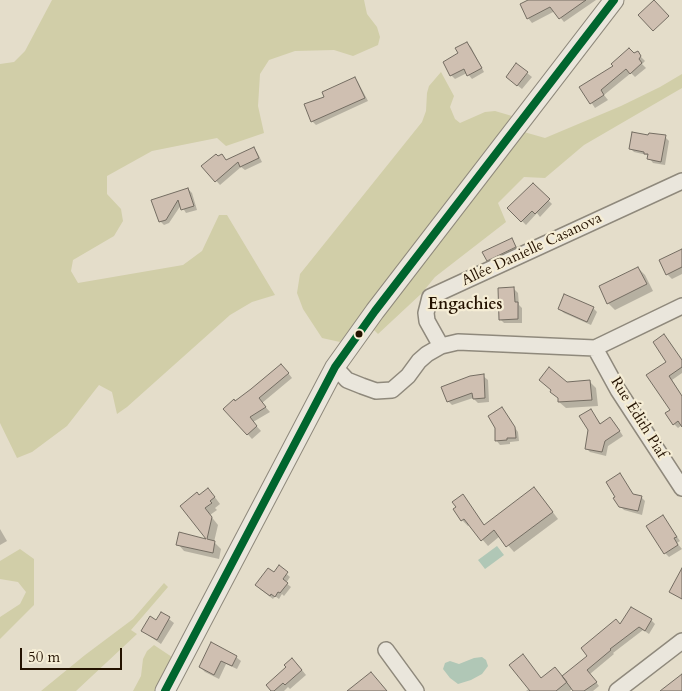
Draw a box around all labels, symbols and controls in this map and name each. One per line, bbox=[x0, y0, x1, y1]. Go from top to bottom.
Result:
street label: Allée Danielle Casanova bbox=[459, 210, 605, 290]
district label: Engachies bbox=[428, 295, 502, 315]
unlabelled marker bbox=[354, 329, 364, 339]
street label: Rue Édith Piaf bbox=[606, 374, 670, 462]
scale bar bbox=[22, 638, 125, 670]
text: 50 m bbox=[28, 647, 60, 667]

